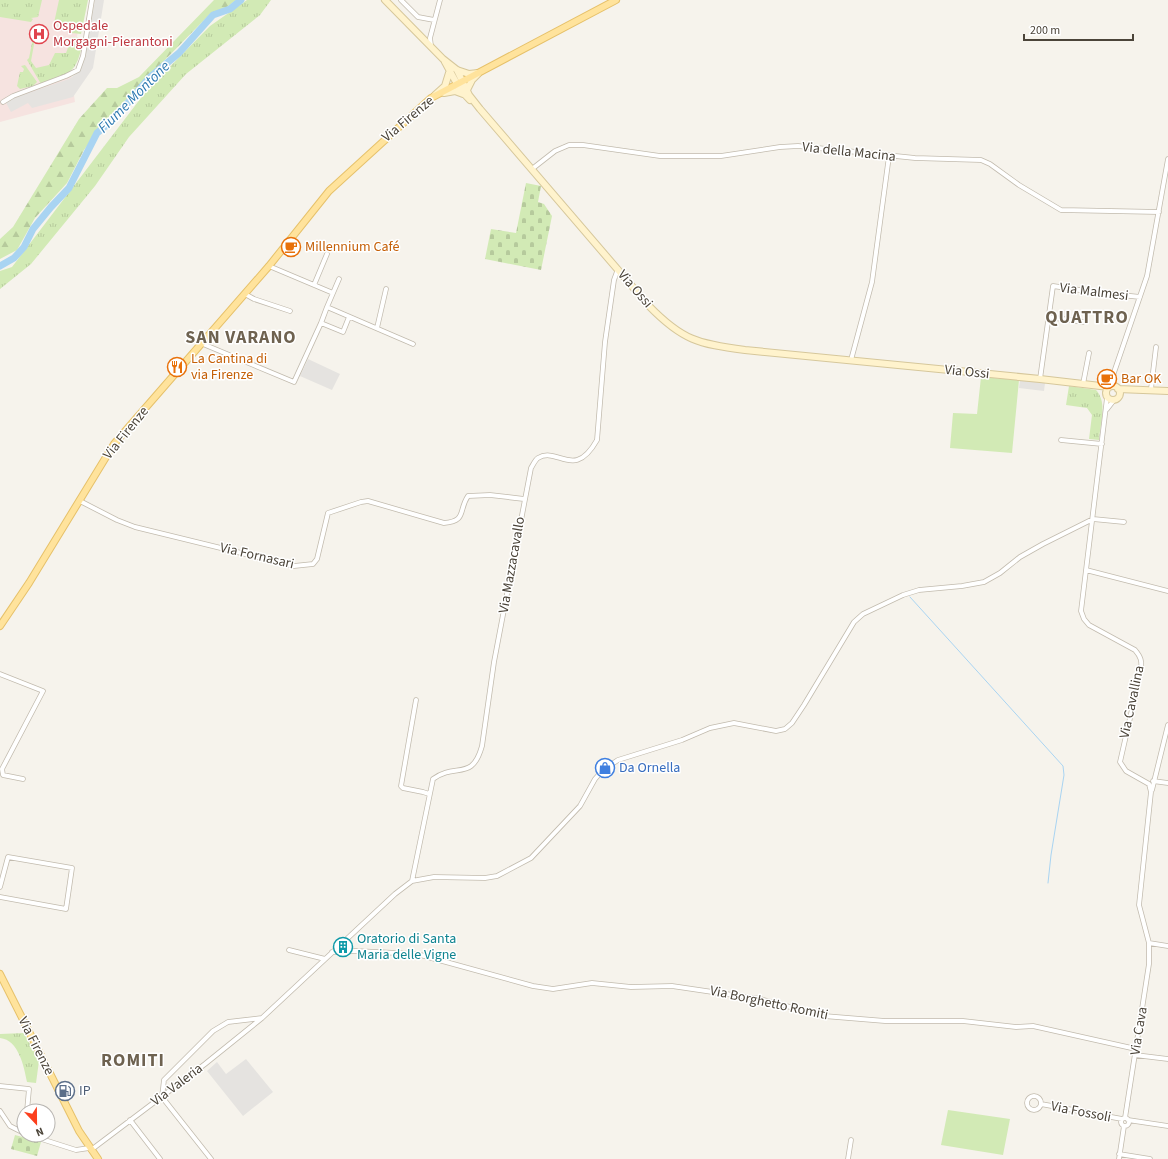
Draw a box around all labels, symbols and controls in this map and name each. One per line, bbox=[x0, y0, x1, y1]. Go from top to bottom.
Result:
place label: Ospedale Morgagni-Pierantoni bbox=[53, 16, 173, 52]
scale bar bbox=[1024, 16, 1133, 42]
text: 200 m bbox=[1030, 22, 1060, 39]
hospital icon: Ospedale Morgagni-Pierantoni bbox=[28, 23, 50, 45]
water label: Fiume Montone bbox=[93, 56, 175, 138]
street label: Via Firenze bbox=[377, 91, 439, 147]
street label: Via della Macina bbox=[801, 137, 897, 167]
cafe icon: Millennium Café bbox=[280, 236, 302, 258]
place label: Millennium Café bbox=[305, 237, 399, 257]
street label: Via Ossi bbox=[613, 265, 657, 313]
street label: Via Malmesi bbox=[1058, 278, 1130, 306]
district label: QUATTRO bbox=[1045, 305, 1129, 330]
district label: SAN VARANO bbox=[185, 325, 297, 350]
place label: La Cantina di via Firenze bbox=[191, 349, 267, 385]
restaurant icon: La Cantina di via Firenze bbox=[166, 356, 188, 378]
street label: Via Ossi bbox=[944, 360, 990, 384]
cafe icon: Bar OK bbox=[1096, 368, 1118, 390]
place label: Bar OK bbox=[1121, 369, 1162, 389]
street label: Via Firenze bbox=[98, 402, 154, 464]
street label: Via Mazzacavallo bbox=[494, 515, 530, 615]
street label: Via Fornasari bbox=[218, 538, 296, 574]
street label: Via Cavallina bbox=[1115, 664, 1149, 740]
shop icon: Da Ornella bbox=[594, 757, 616, 779]
place label: Da Ornella bbox=[619, 758, 680, 778]
place label: Oratorio di Santa Maria delle Vigne bbox=[357, 929, 456, 965]
building icon: Oratorio di Santa Maria delle Vigne bbox=[332, 936, 354, 958]
street label: Via Borghetto Romiti bbox=[708, 981, 830, 1025]
street label: Via Cava bbox=[1125, 1005, 1153, 1057]
street label: Via Firenze bbox=[13, 1013, 59, 1079]
district label: ROMITI bbox=[101, 1048, 165, 1073]
street label: Via Valeria bbox=[147, 1059, 207, 1111]
fuel station icon: IP bbox=[54, 1080, 76, 1102]
place label: IP bbox=[79, 1081, 91, 1101]
street label: Via Fossoli bbox=[1049, 1096, 1113, 1128]
north arrow bbox=[16, 1103, 56, 1143]
text: N bbox=[33, 1123, 46, 1140]

